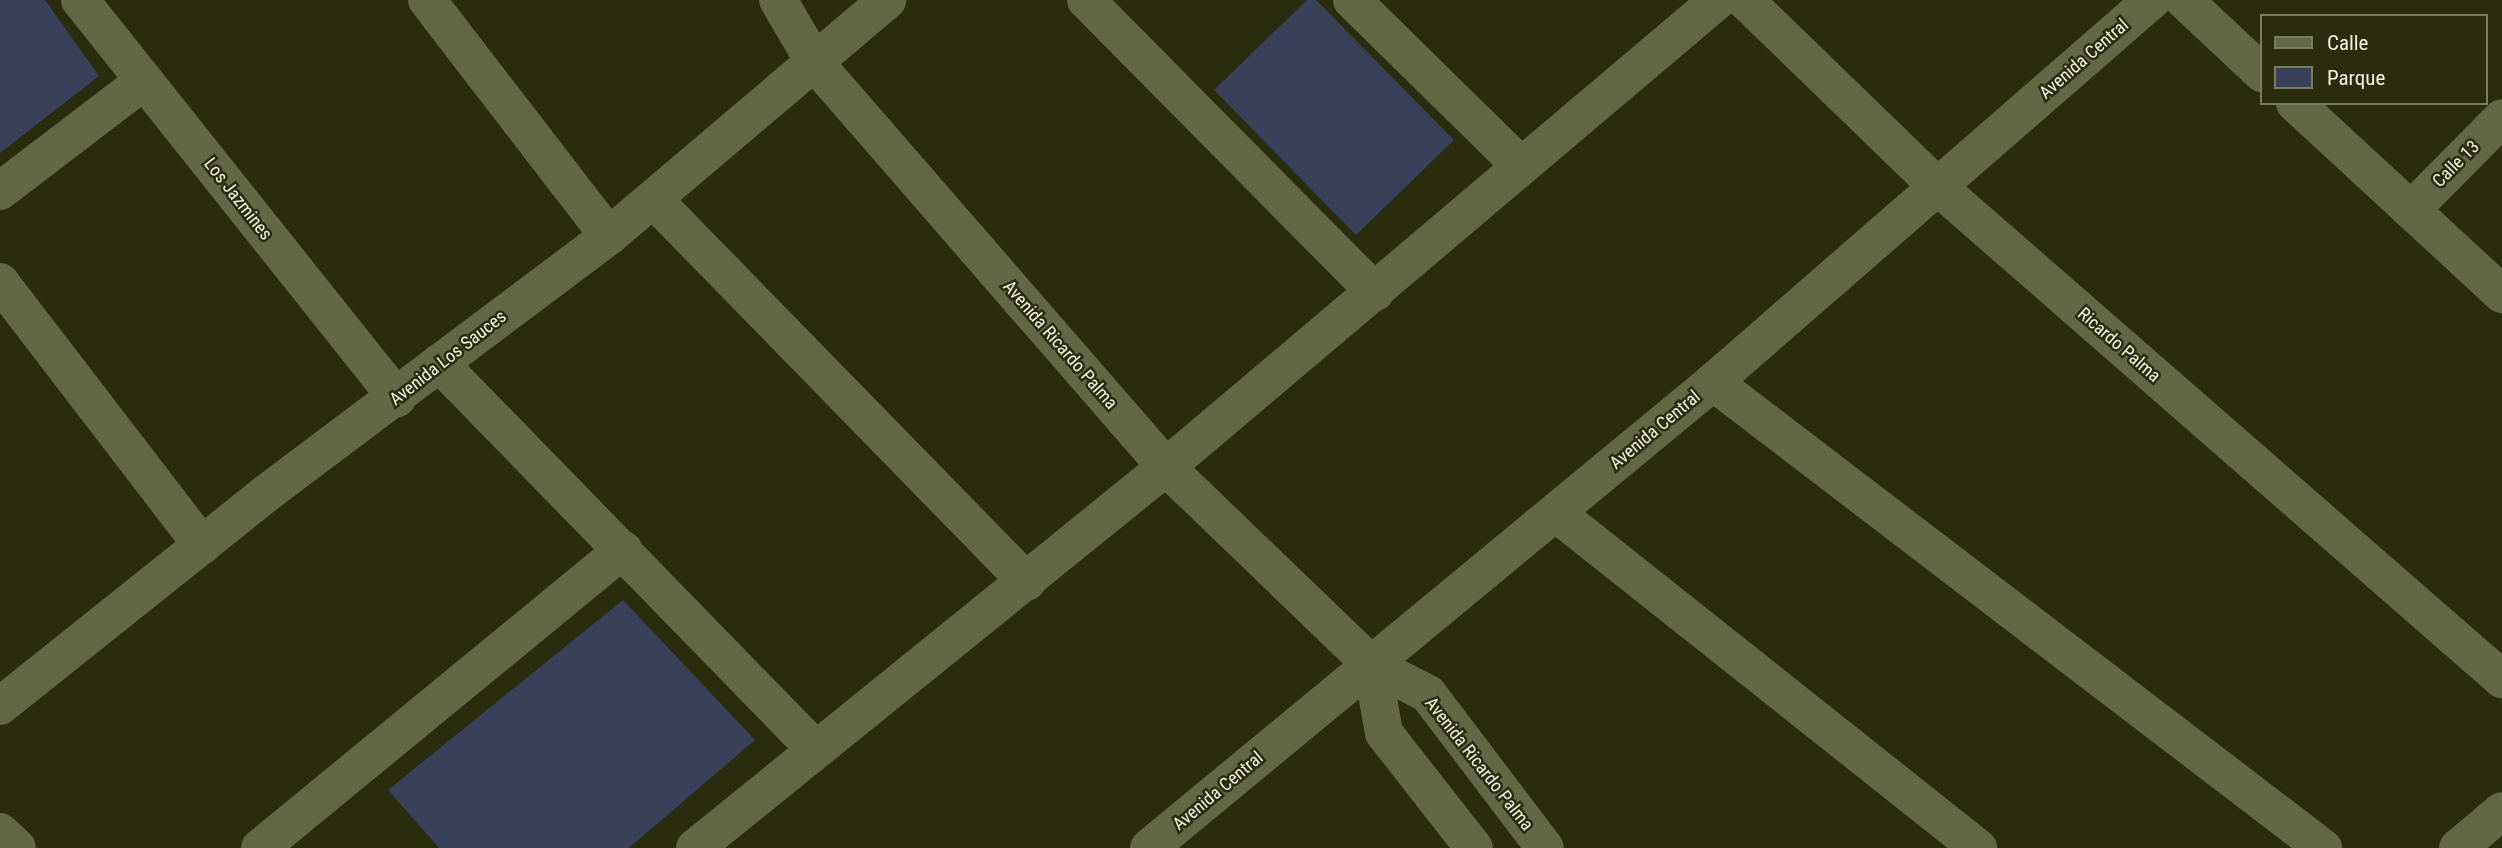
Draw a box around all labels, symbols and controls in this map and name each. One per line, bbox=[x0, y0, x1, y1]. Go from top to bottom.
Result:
street label: Avenida Central bbox=[2035, 14, 2133, 104]
legend bbox=[2260, 14, 2488, 105]
text: Calle bbox=[2327, 31, 2368, 55]
text: Parque bbox=[2327, 66, 2385, 90]
street label: Calle 13 bbox=[2428, 136, 2484, 192]
street label: Los Jazmines bbox=[199, 154, 277, 244]
street label: Avenida Ricardo Palma bbox=[998, 276, 1122, 414]
street label: Ricardo Palma bbox=[2073, 303, 2165, 387]
street label: Avenida Los Sauces bbox=[385, 306, 511, 410]
street label: Avenida Central bbox=[1606, 386, 1704, 474]
street label: Avenida Ricardo Palma bbox=[1420, 693, 1538, 835]
street label: Avenida Central bbox=[1169, 747, 1267, 835]

